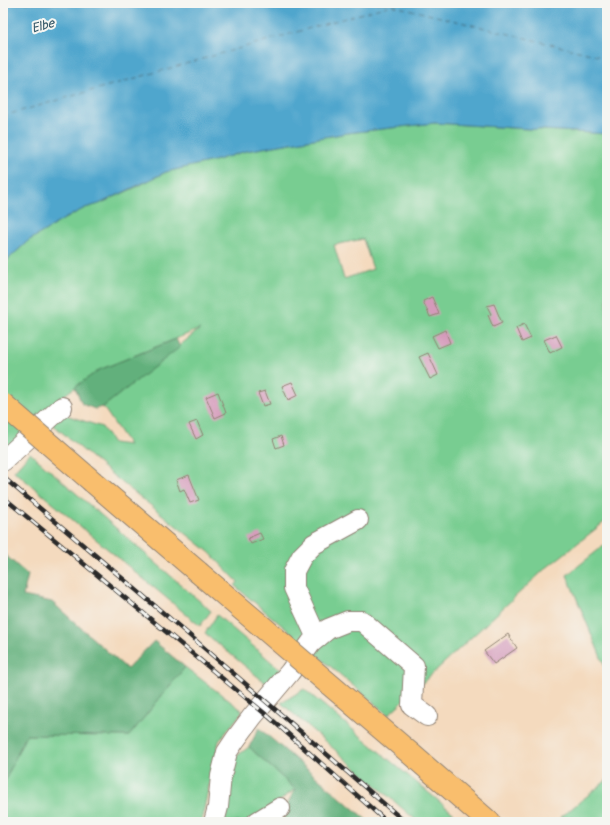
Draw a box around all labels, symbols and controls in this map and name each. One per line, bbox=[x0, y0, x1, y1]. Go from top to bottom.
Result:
water label: Elbe bbox=[30, 15, 58, 37]

